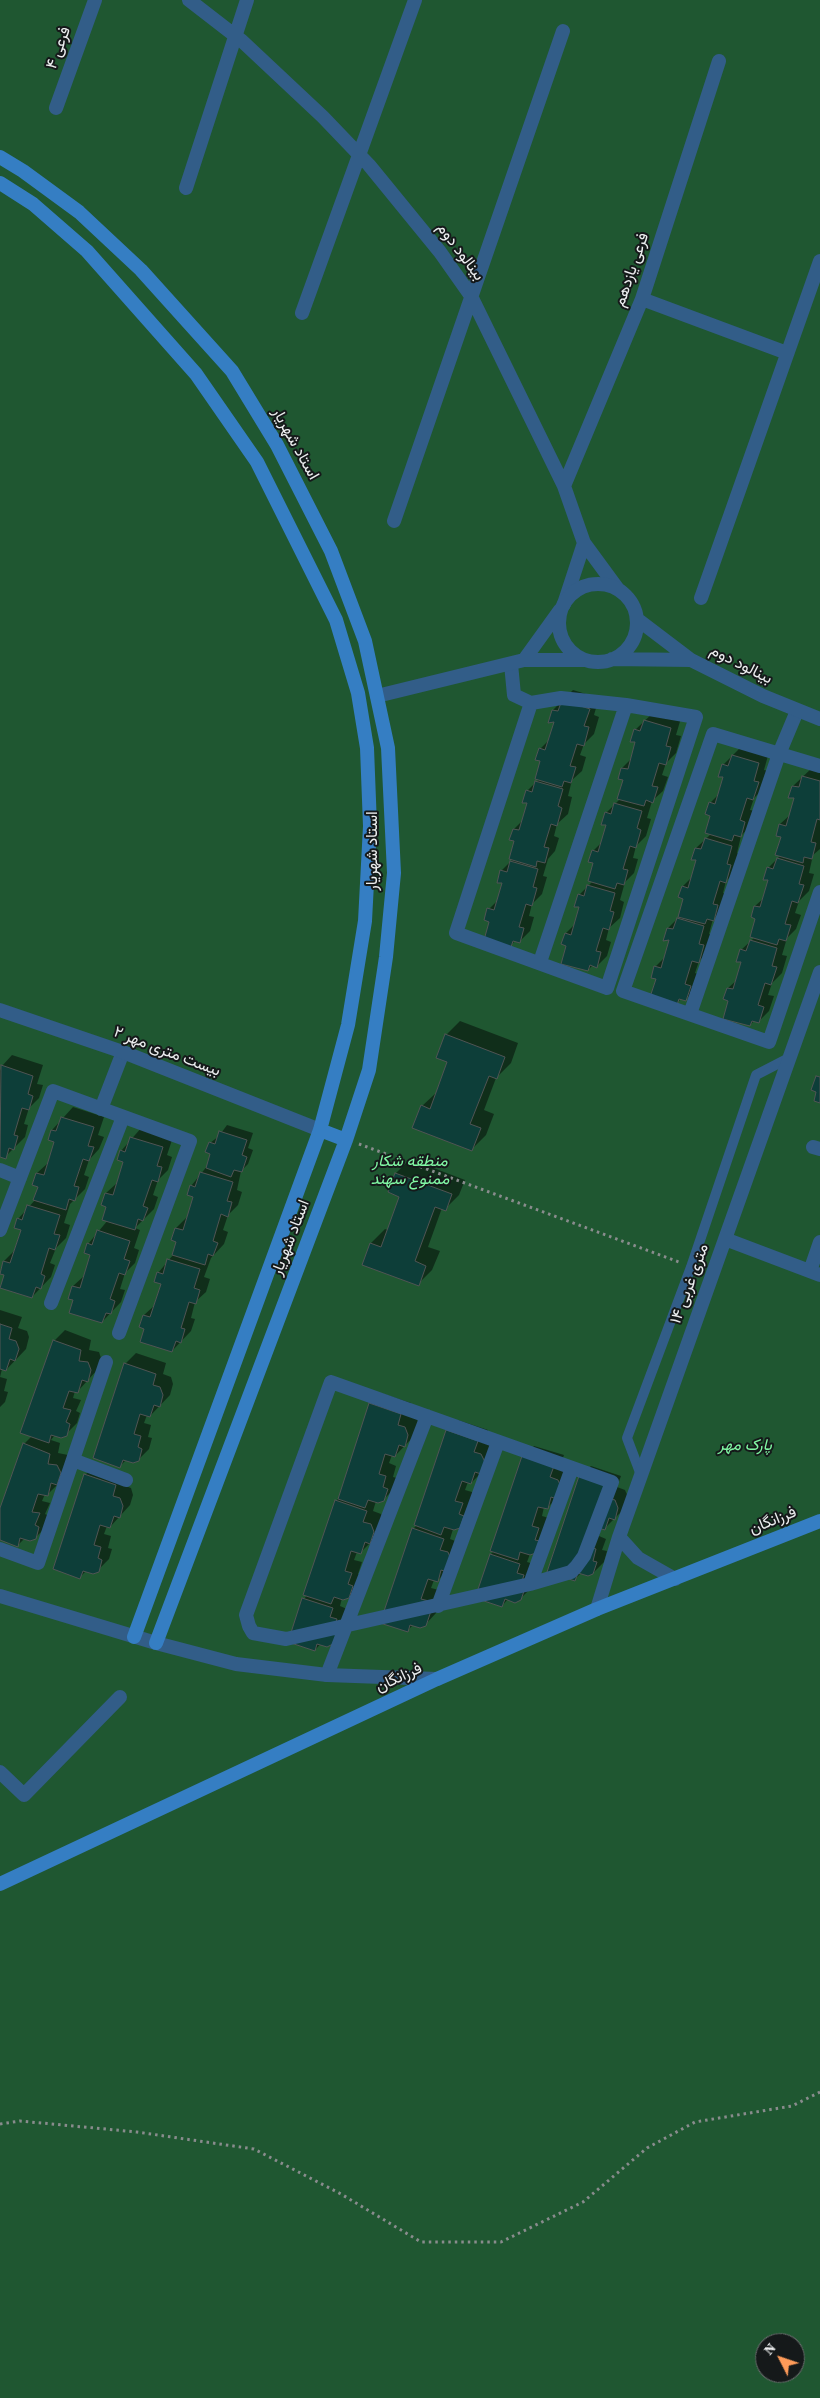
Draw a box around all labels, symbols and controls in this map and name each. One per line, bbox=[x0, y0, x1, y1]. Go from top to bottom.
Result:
street label: فرعی ۴ bbox=[42, 24, 76, 72]
street label: بینالود دوم bbox=[432, 219, 488, 285]
street label: فرعی یازدهم bbox=[610, 230, 654, 310]
street label: استاد شهریار bbox=[267, 405, 323, 483]
street label: بینالود دوم bbox=[707, 641, 775, 689]
street label: استاد شهریار bbox=[363, 811, 383, 891]
street label: بیست متری مهر ۲ bbox=[111, 1023, 223, 1081]
park label: منطقه شکار ممنوع سهند bbox=[371, 1152, 449, 1190]
street label: استاد شهریار bbox=[268, 1197, 314, 1279]
street label: ۱۴ متری غربی bbox=[667, 1241, 713, 1327]
park label: پارک مهر bbox=[718, 1436, 772, 1456]
street label: فرزانگان bbox=[747, 1503, 799, 1539]
street label: فرزانگان bbox=[373, 1659, 425, 1697]
north arrow bbox=[755, 2333, 805, 2383]
text: N bbox=[759, 2338, 780, 2359]

